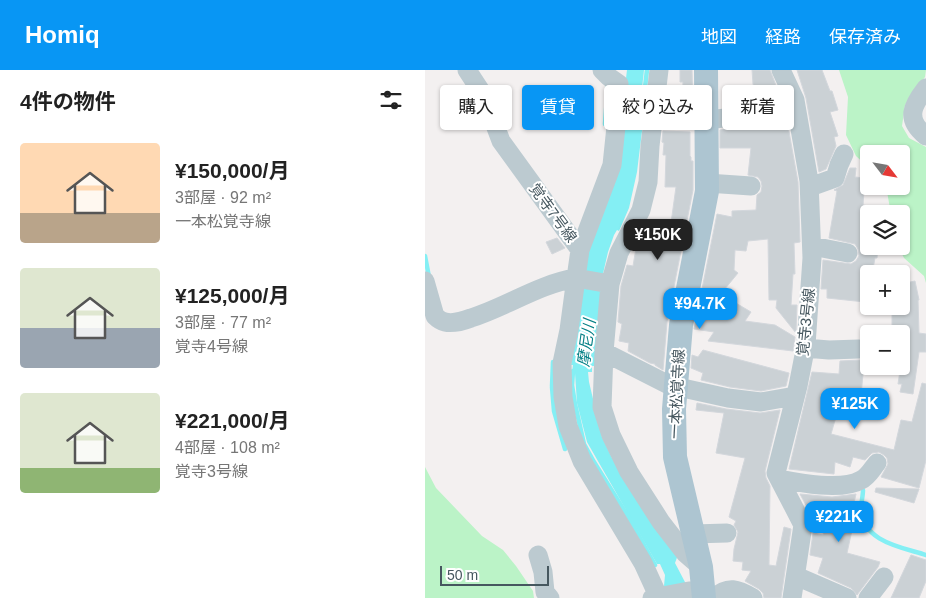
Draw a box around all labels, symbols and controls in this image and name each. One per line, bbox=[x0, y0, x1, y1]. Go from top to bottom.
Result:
text: Homiq bbox=[25, 21, 100, 48]
text: 地図 bbox=[701, 27, 737, 47]
text: 経路 bbox=[765, 27, 801, 47]
text: 保存済み bbox=[829, 27, 901, 47]
chip: 購入 bbox=[440, 85, 512, 130]
chip: 賃貸 bbox=[522, 85, 594, 130]
chip: 絞り込み bbox=[604, 85, 712, 130]
chip: 新着 bbox=[722, 85, 794, 130]
icon: filters bbox=[377, 86, 405, 114]
text: 4件の物件 bbox=[20, 90, 116, 113]
north arrow bbox=[860, 145, 910, 195]
map controls bbox=[860, 145, 910, 375]
text: ¥150,000/月 bbox=[175, 159, 289, 182]
icon: home bbox=[60, 163, 120, 223]
street label: 覚寺7号線 bbox=[526, 180, 580, 245]
text: 3部屋 · 92 m² bbox=[175, 189, 271, 206]
button: layers bbox=[860, 205, 910, 255]
text: 一本松覚寺線 bbox=[175, 213, 271, 230]
pin: ¥150K bbox=[623, 218, 693, 261]
text: ¥150K bbox=[634, 226, 682, 243]
button: + bbox=[860, 265, 910, 315]
text: ¥125,000/月 bbox=[175, 284, 289, 307]
street label: 覚寺3号線 bbox=[793, 287, 818, 357]
icon: home bbox=[60, 288, 120, 348]
pin: ¥94.7K bbox=[659, 288, 741, 330]
text: ¥94.7K bbox=[674, 295, 726, 312]
text: 3部屋 · 77 m² bbox=[175, 314, 271, 331]
water label: 摩尼川 bbox=[575, 316, 599, 368]
button: − bbox=[860, 325, 910, 375]
text: 覚寺4号線 bbox=[175, 338, 248, 355]
street label: 一本松覚寺線 bbox=[666, 349, 687, 439]
pin: ¥125K bbox=[820, 388, 890, 430]
text: ¥125K bbox=[831, 395, 879, 412]
text: ¥221,000/月 bbox=[175, 409, 289, 432]
icon: home bbox=[60, 413, 120, 473]
text: 4部屋 · 108 m² bbox=[175, 439, 280, 456]
text: 覚寺3号線 bbox=[175, 463, 248, 480]
pin: ¥221K bbox=[804, 500, 874, 543]
text: ¥221K bbox=[815, 508, 863, 525]
scale bar bbox=[440, 563, 549, 586]
text: 50 m bbox=[447, 567, 478, 583]

